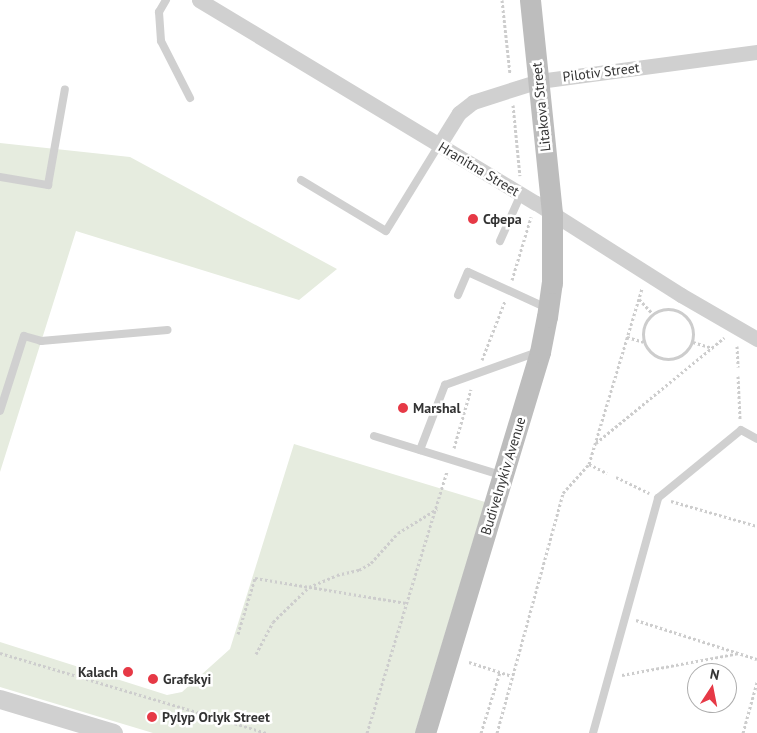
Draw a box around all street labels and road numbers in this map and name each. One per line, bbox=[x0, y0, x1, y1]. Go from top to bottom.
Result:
street label: Pilotiv Street bbox=[561, 59, 641, 85]
street label: Litakova Street bbox=[528, 61, 554, 153]
street label: Hranitna Street bbox=[436, 138, 522, 200]
street label: Budivelnykiv Avenue bbox=[477, 414, 529, 538]

